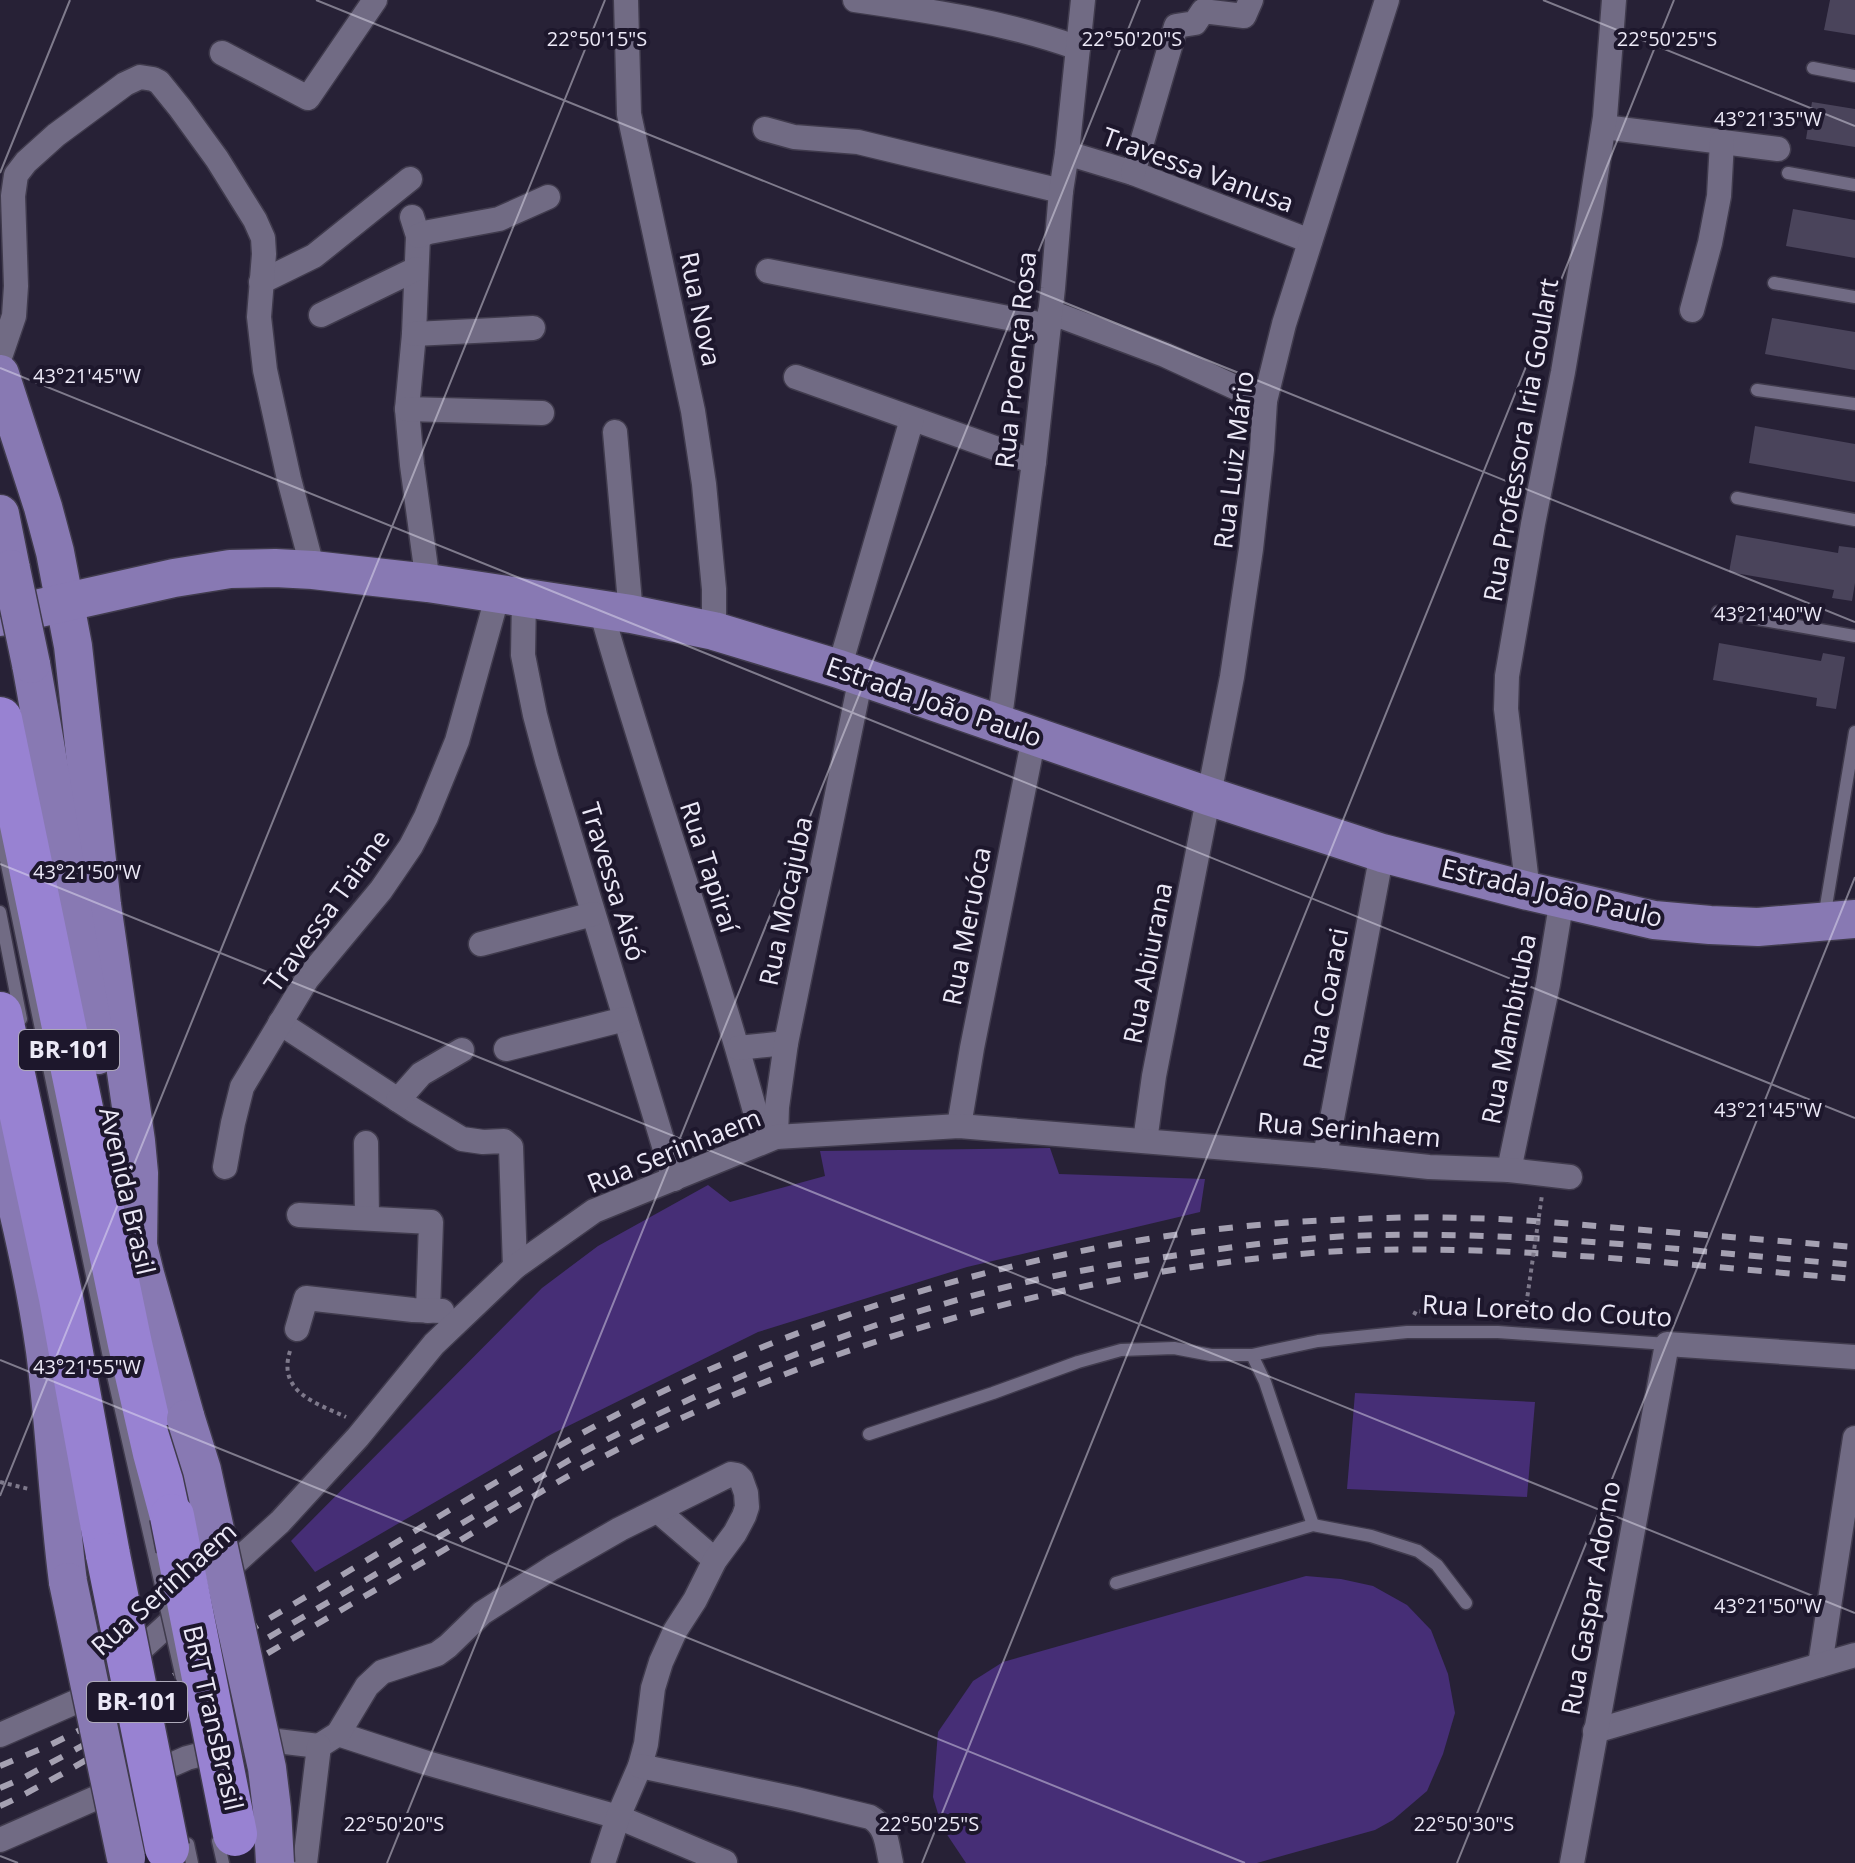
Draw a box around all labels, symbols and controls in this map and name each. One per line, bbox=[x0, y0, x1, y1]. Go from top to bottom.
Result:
text: 22°50'15"S bbox=[547, 25, 647, 52]
text: 22°50'20"S bbox=[1082, 25, 1182, 52]
text: 22°50'25"S bbox=[1617, 25, 1717, 52]
text: 43°21'35"W bbox=[1714, 105, 1823, 132]
street label: Travessa Vanusa bbox=[1097, 118, 1299, 220]
street label: Rua Nova bbox=[671, 248, 731, 369]
street label: Rua Proença Rosa bbox=[986, 250, 1044, 470]
street label: Rua Professora Iria Goulart bbox=[1474, 275, 1566, 604]
text: 43°21'45"W bbox=[33, 362, 142, 389]
street label: Rua Luiz Mário bbox=[1204, 369, 1262, 551]
text: 43°21'40"W bbox=[1714, 600, 1823, 627]
street label: Estrada João Paulo bbox=[822, 647, 1047, 755]
street label: Rua Tapiraí bbox=[672, 796, 748, 937]
street label: Travessa Aisó bbox=[573, 798, 655, 965]
street label: Rua Mocajuba bbox=[750, 813, 821, 989]
street label: Travessa Taiane bbox=[255, 822, 398, 999]
street label: Rua Meruóca bbox=[933, 844, 999, 1008]
street label: Estrada João Paulo bbox=[1438, 849, 1666, 935]
text: 43°21'50"W bbox=[33, 858, 142, 885]
street label: Rua Abiurana bbox=[1114, 879, 1180, 1046]
street label: Rua Coaraci bbox=[1294, 925, 1356, 1073]
street label: Rua Mambituba bbox=[1472, 931, 1544, 1127]
road number: BR-101 bbox=[19, 1030, 119, 1070]
text: 43°21'45"W bbox=[1714, 1096, 1823, 1123]
street label: Rua Serinhaem bbox=[581, 1099, 766, 1201]
street label: Avenida Brasil bbox=[91, 1103, 165, 1278]
street label: Rua Serinhaem bbox=[1256, 1103, 1442, 1155]
street label: Rua Loreto do Couto bbox=[1421, 1285, 1673, 1335]
text: 43°21'55"W bbox=[33, 1353, 142, 1380]
street label: Rua Gaspar Adorno bbox=[1552, 1478, 1628, 1718]
street label: Rua Serinhaem bbox=[83, 1513, 244, 1663]
text: 43°21'50"W bbox=[1714, 1592, 1823, 1619]
street label: BRT TransBrasil bbox=[175, 1622, 253, 1814]
road number: BR-101 bbox=[87, 1682, 187, 1722]
text: 22°50'20"S bbox=[344, 1810, 444, 1837]
text: 22°50'25"S bbox=[879, 1810, 979, 1837]
text: 22°50'30"S bbox=[1414, 1810, 1514, 1837]

